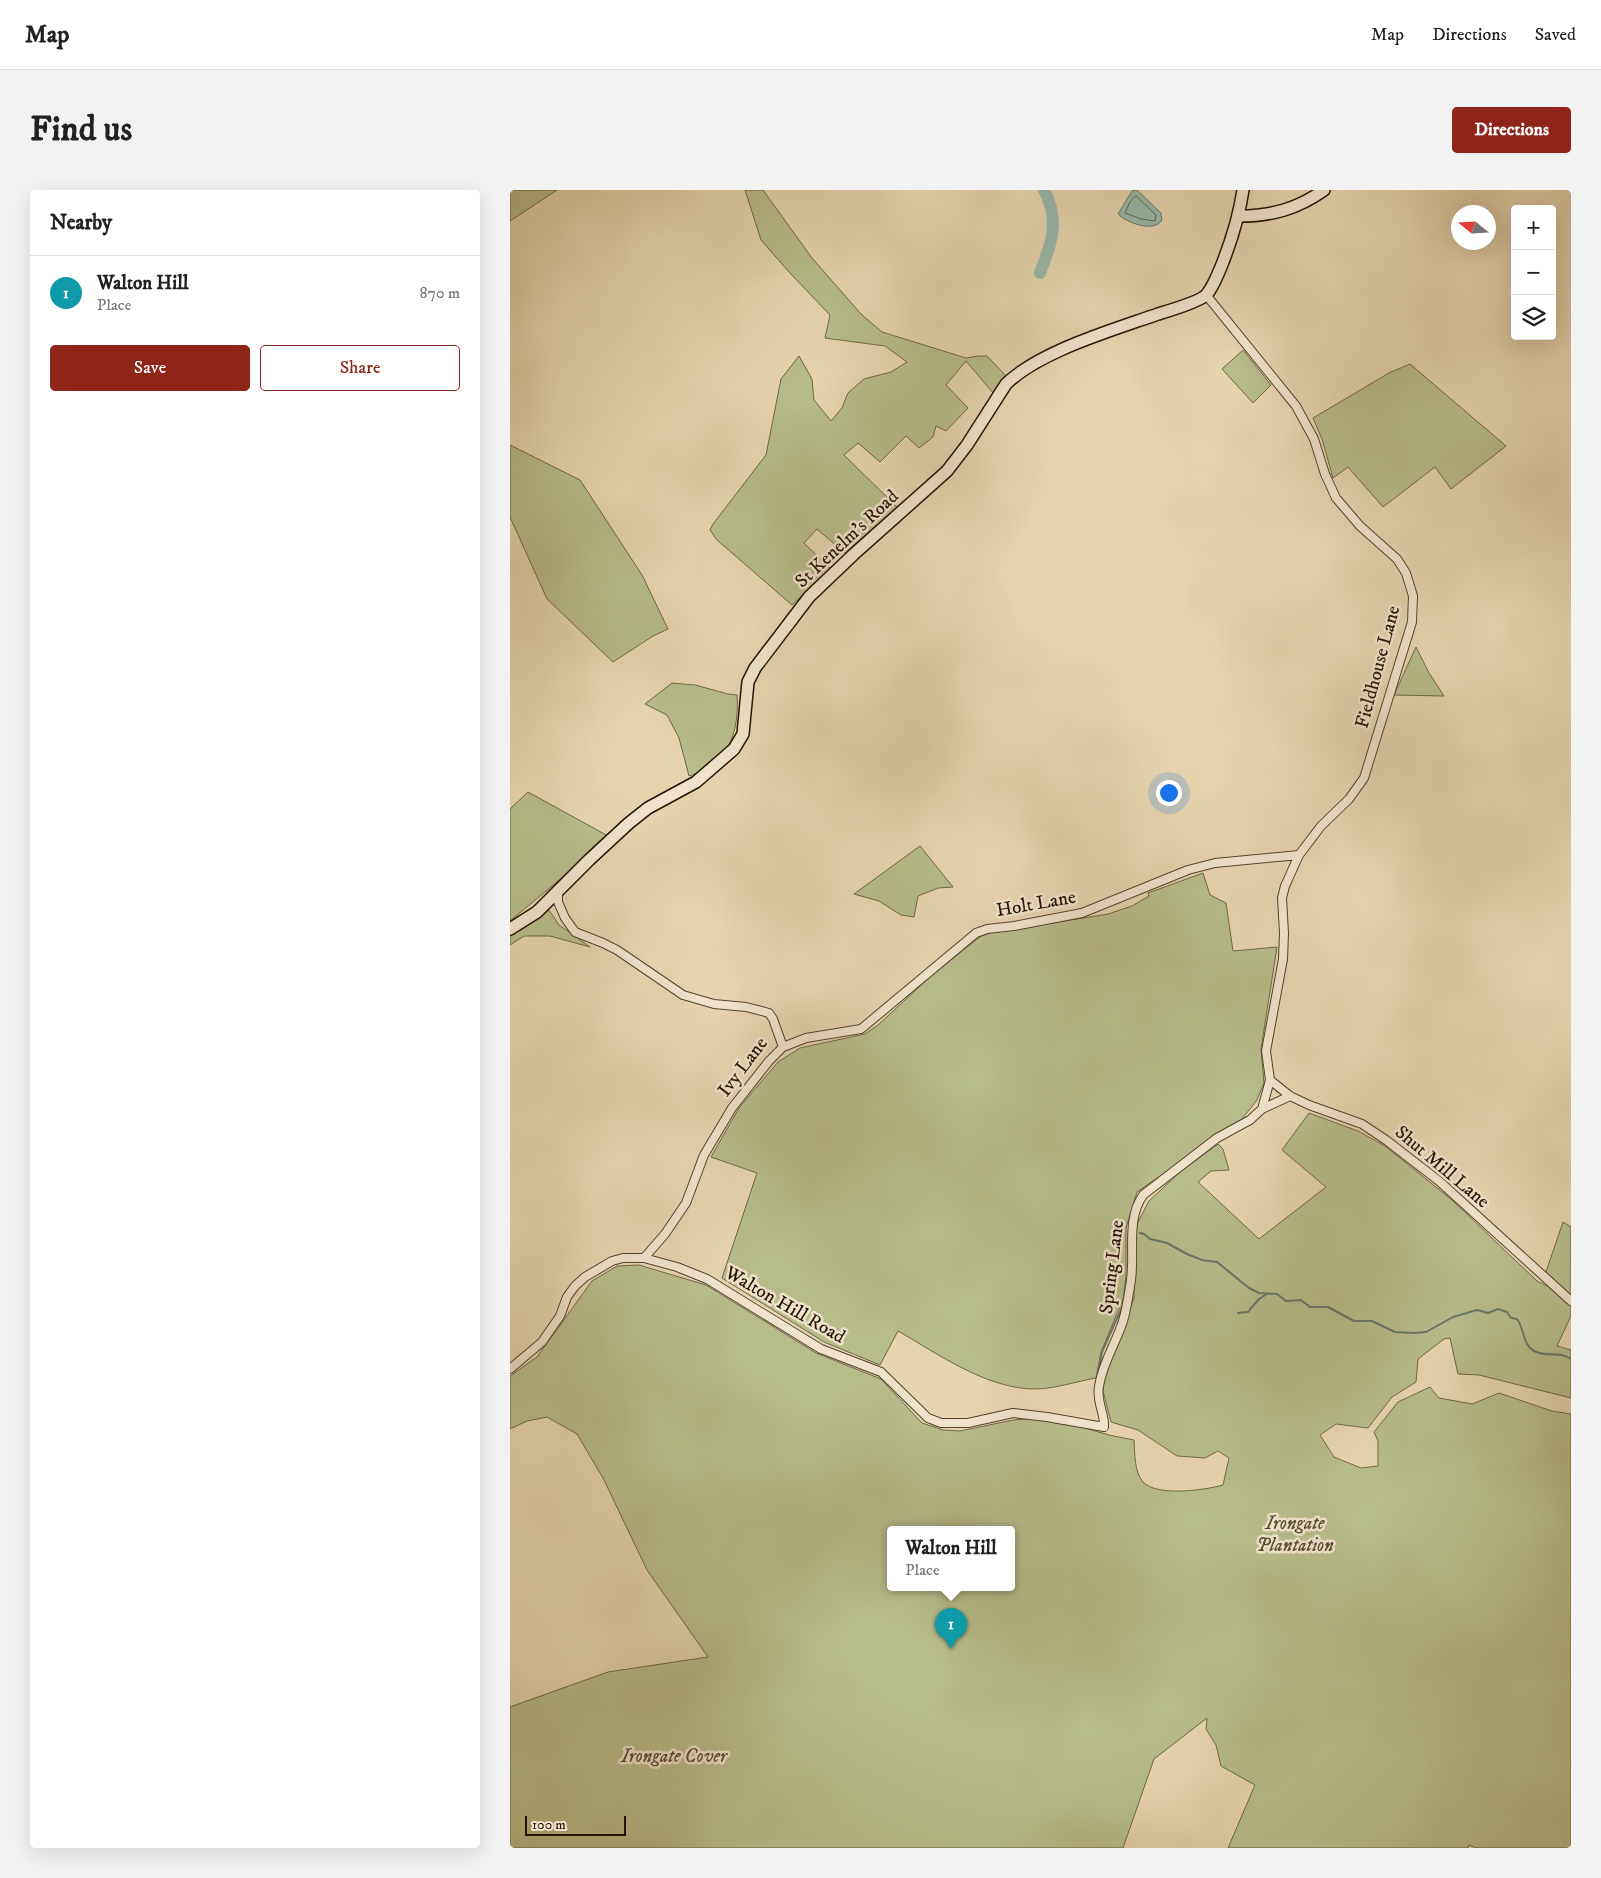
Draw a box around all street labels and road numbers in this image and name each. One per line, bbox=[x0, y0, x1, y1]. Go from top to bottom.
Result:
street label: St Kenelm's Road bbox=[790, 485, 904, 593]
street label: Fieldhouse Lane bbox=[1351, 603, 1405, 731]
street label: Holt Lane bbox=[995, 886, 1078, 922]
street label: Ivy Lane bbox=[713, 1033, 773, 1101]
street label: Shut Mill Lane bbox=[1390, 1121, 1494, 1213]
street label: Spring Lane bbox=[1095, 1219, 1129, 1315]
street label: Walton Hill Road bbox=[720, 1261, 850, 1349]

